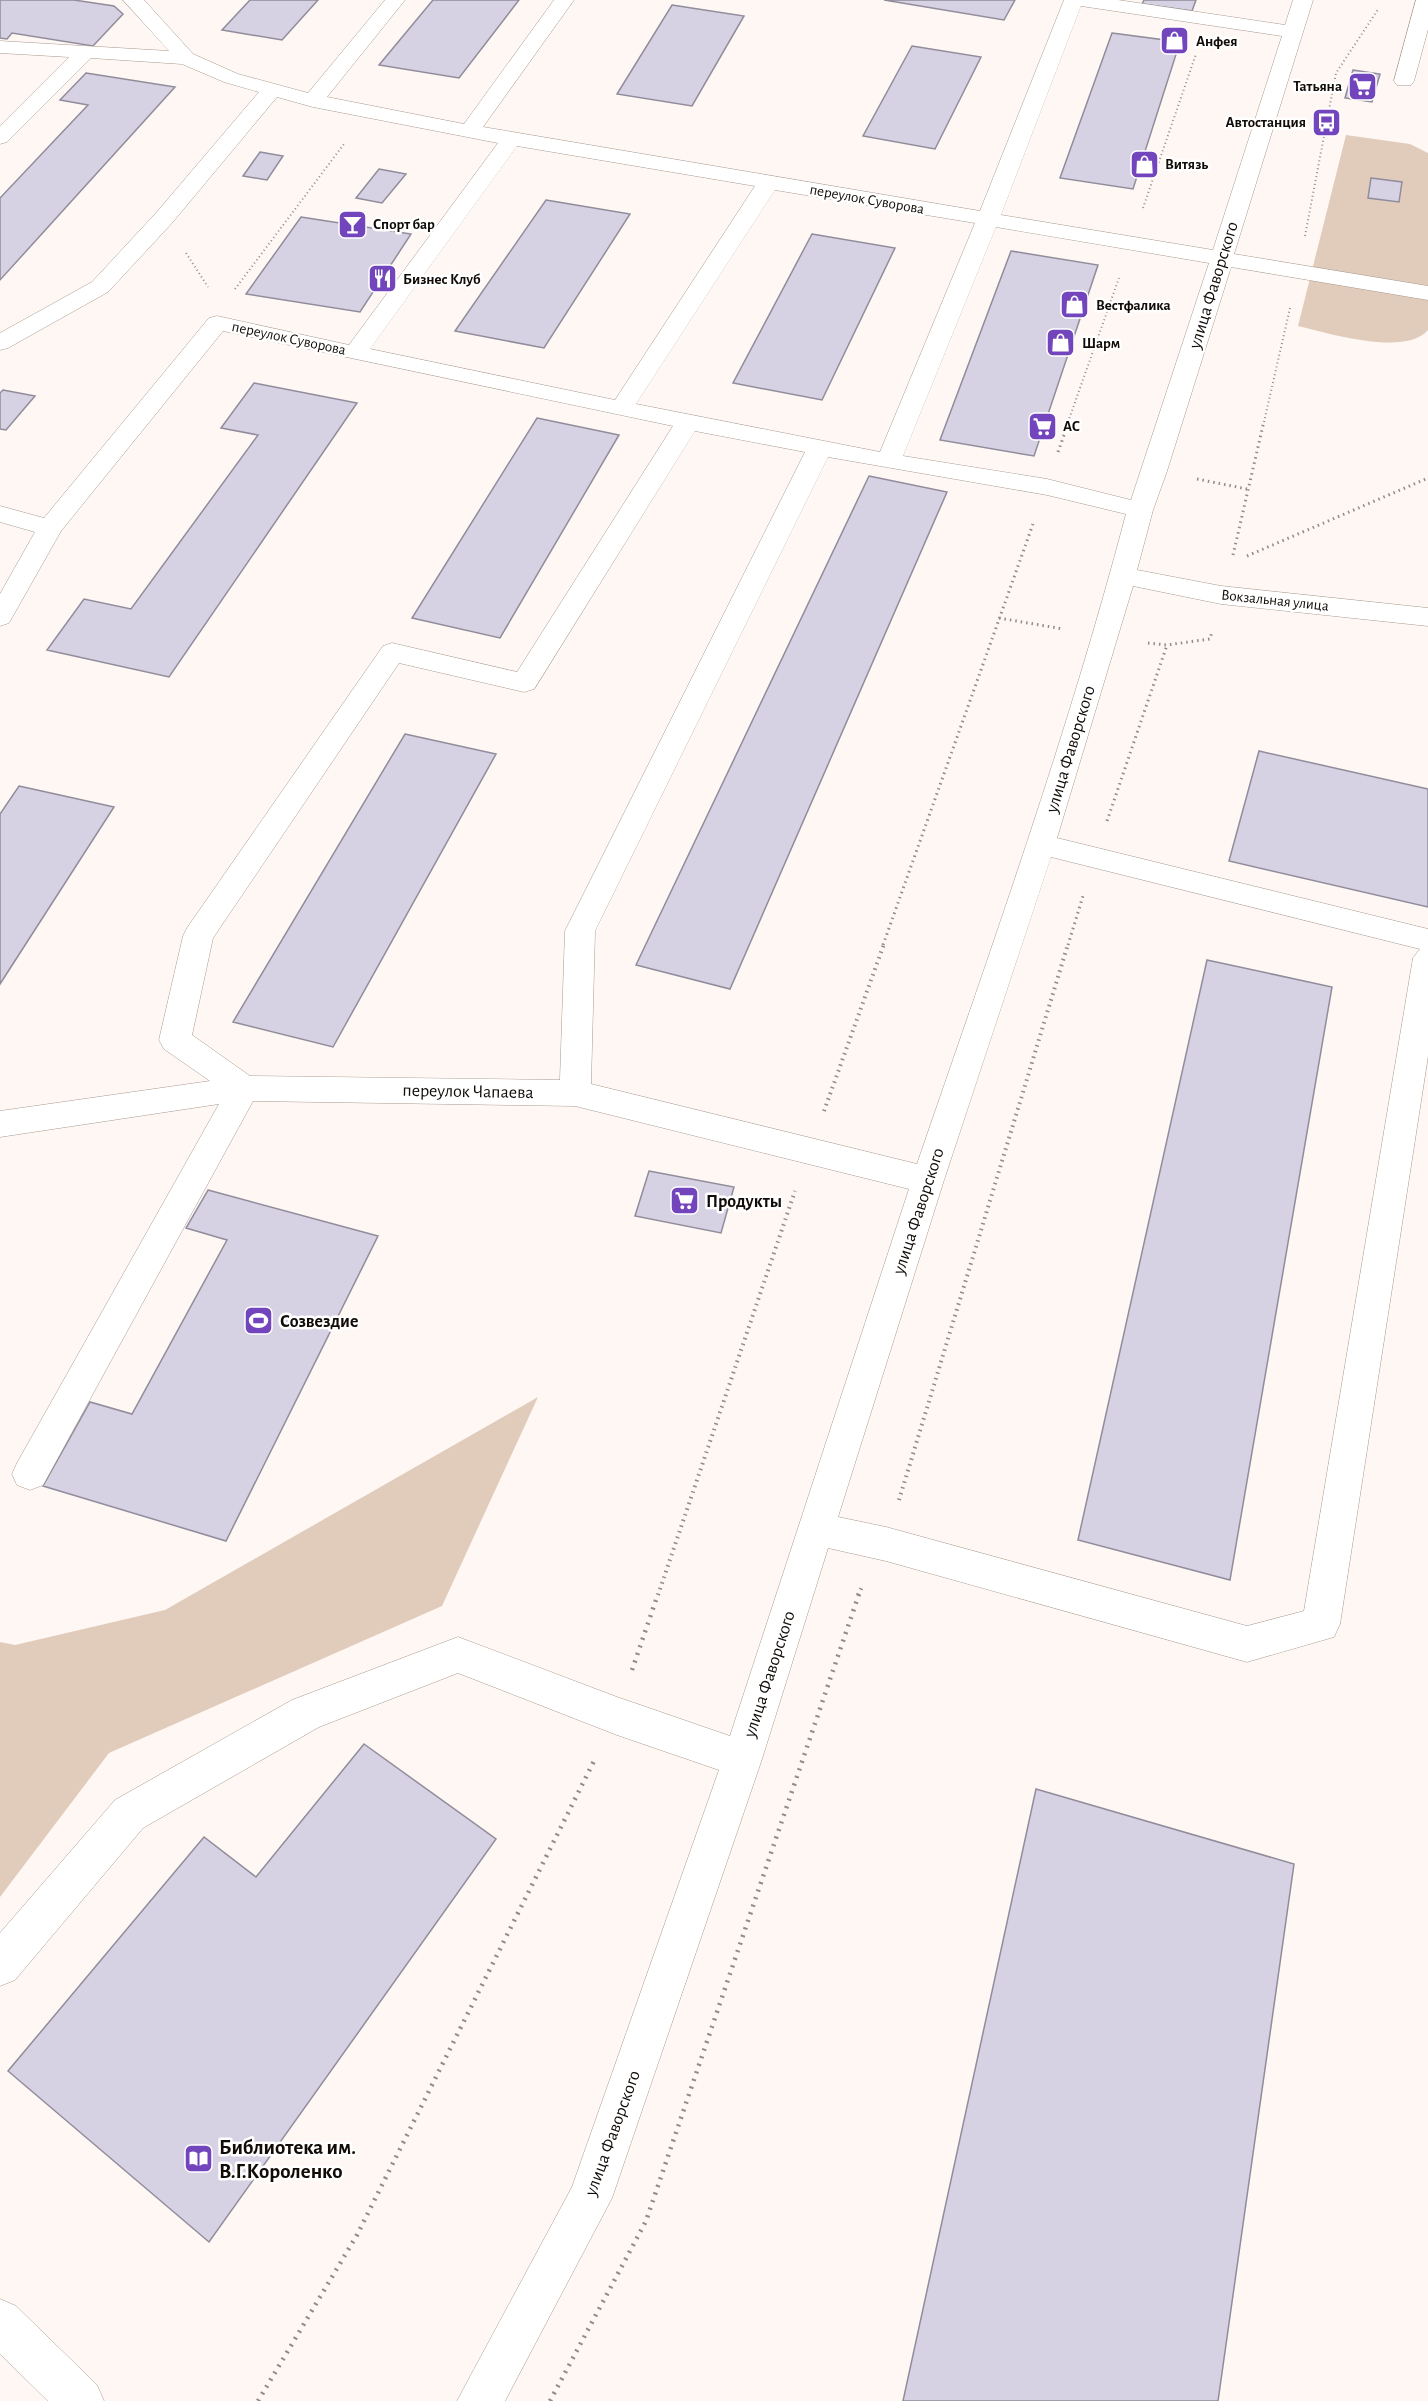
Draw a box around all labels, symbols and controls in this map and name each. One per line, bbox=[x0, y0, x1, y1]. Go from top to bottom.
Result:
shop icon: Анфея bbox=[1159, 25, 1191, 57]
place label: Анфея bbox=[1196, 34, 1238, 49]
supermarket icon: Татьяна bbox=[1347, 70, 1379, 102]
place label: Татьяна bbox=[1293, 79, 1342, 94]
bus stop icon: Автостанция bbox=[1311, 106, 1343, 138]
place label: Автостанция bbox=[1226, 115, 1306, 130]
shop icon: Витязь bbox=[1128, 148, 1160, 180]
place label: Витязь bbox=[1165, 157, 1208, 172]
street label: переулок Суворова bbox=[808, 182, 926, 217]
bar icon: Спорт бар bbox=[336, 208, 368, 240]
place label: Спорт бар bbox=[373, 217, 435, 232]
street label: улица Фаворского bbox=[1186, 220, 1242, 352]
restaurant icon: Бизнес Клуб bbox=[366, 263, 398, 295]
place label: Бизнес Клуб bbox=[403, 272, 481, 287]
shop icon: Вестфалика bbox=[1059, 289, 1091, 321]
place label: Вестфалика bbox=[1096, 298, 1171, 313]
street label: переулок Суворова bbox=[230, 319, 347, 358]
shop icon: Шарм bbox=[1045, 327, 1077, 359]
place label: Шарм bbox=[1082, 336, 1120, 351]
supermarket icon: АС bbox=[1026, 410, 1058, 442]
place label: АС bbox=[1063, 419, 1080, 434]
street label: Вокзальная улица bbox=[1220, 587, 1330, 614]
street label: улица Фаворского bbox=[1043, 684, 1099, 816]
street label: переулок Чапаева bbox=[402, 1082, 534, 1102]
street label: улица Фаворского bbox=[890, 1146, 948, 1278]
supermarket icon: Продукты bbox=[669, 1185, 701, 1217]
place label: Продукты bbox=[706, 1193, 782, 1211]
sports icon: Созвездие bbox=[243, 1305, 275, 1337]
place label: Созвездие bbox=[280, 1313, 358, 1331]
street label: улица Фаворского bbox=[741, 1609, 799, 1741]
street label: улица Фаворского bbox=[582, 2068, 644, 2199]
place label: Библиотека им. В.Г.Короленко bbox=[219, 2137, 356, 2182]
library icon: Библиотека им. В.Г.Короленко bbox=[182, 2143, 214, 2175]

